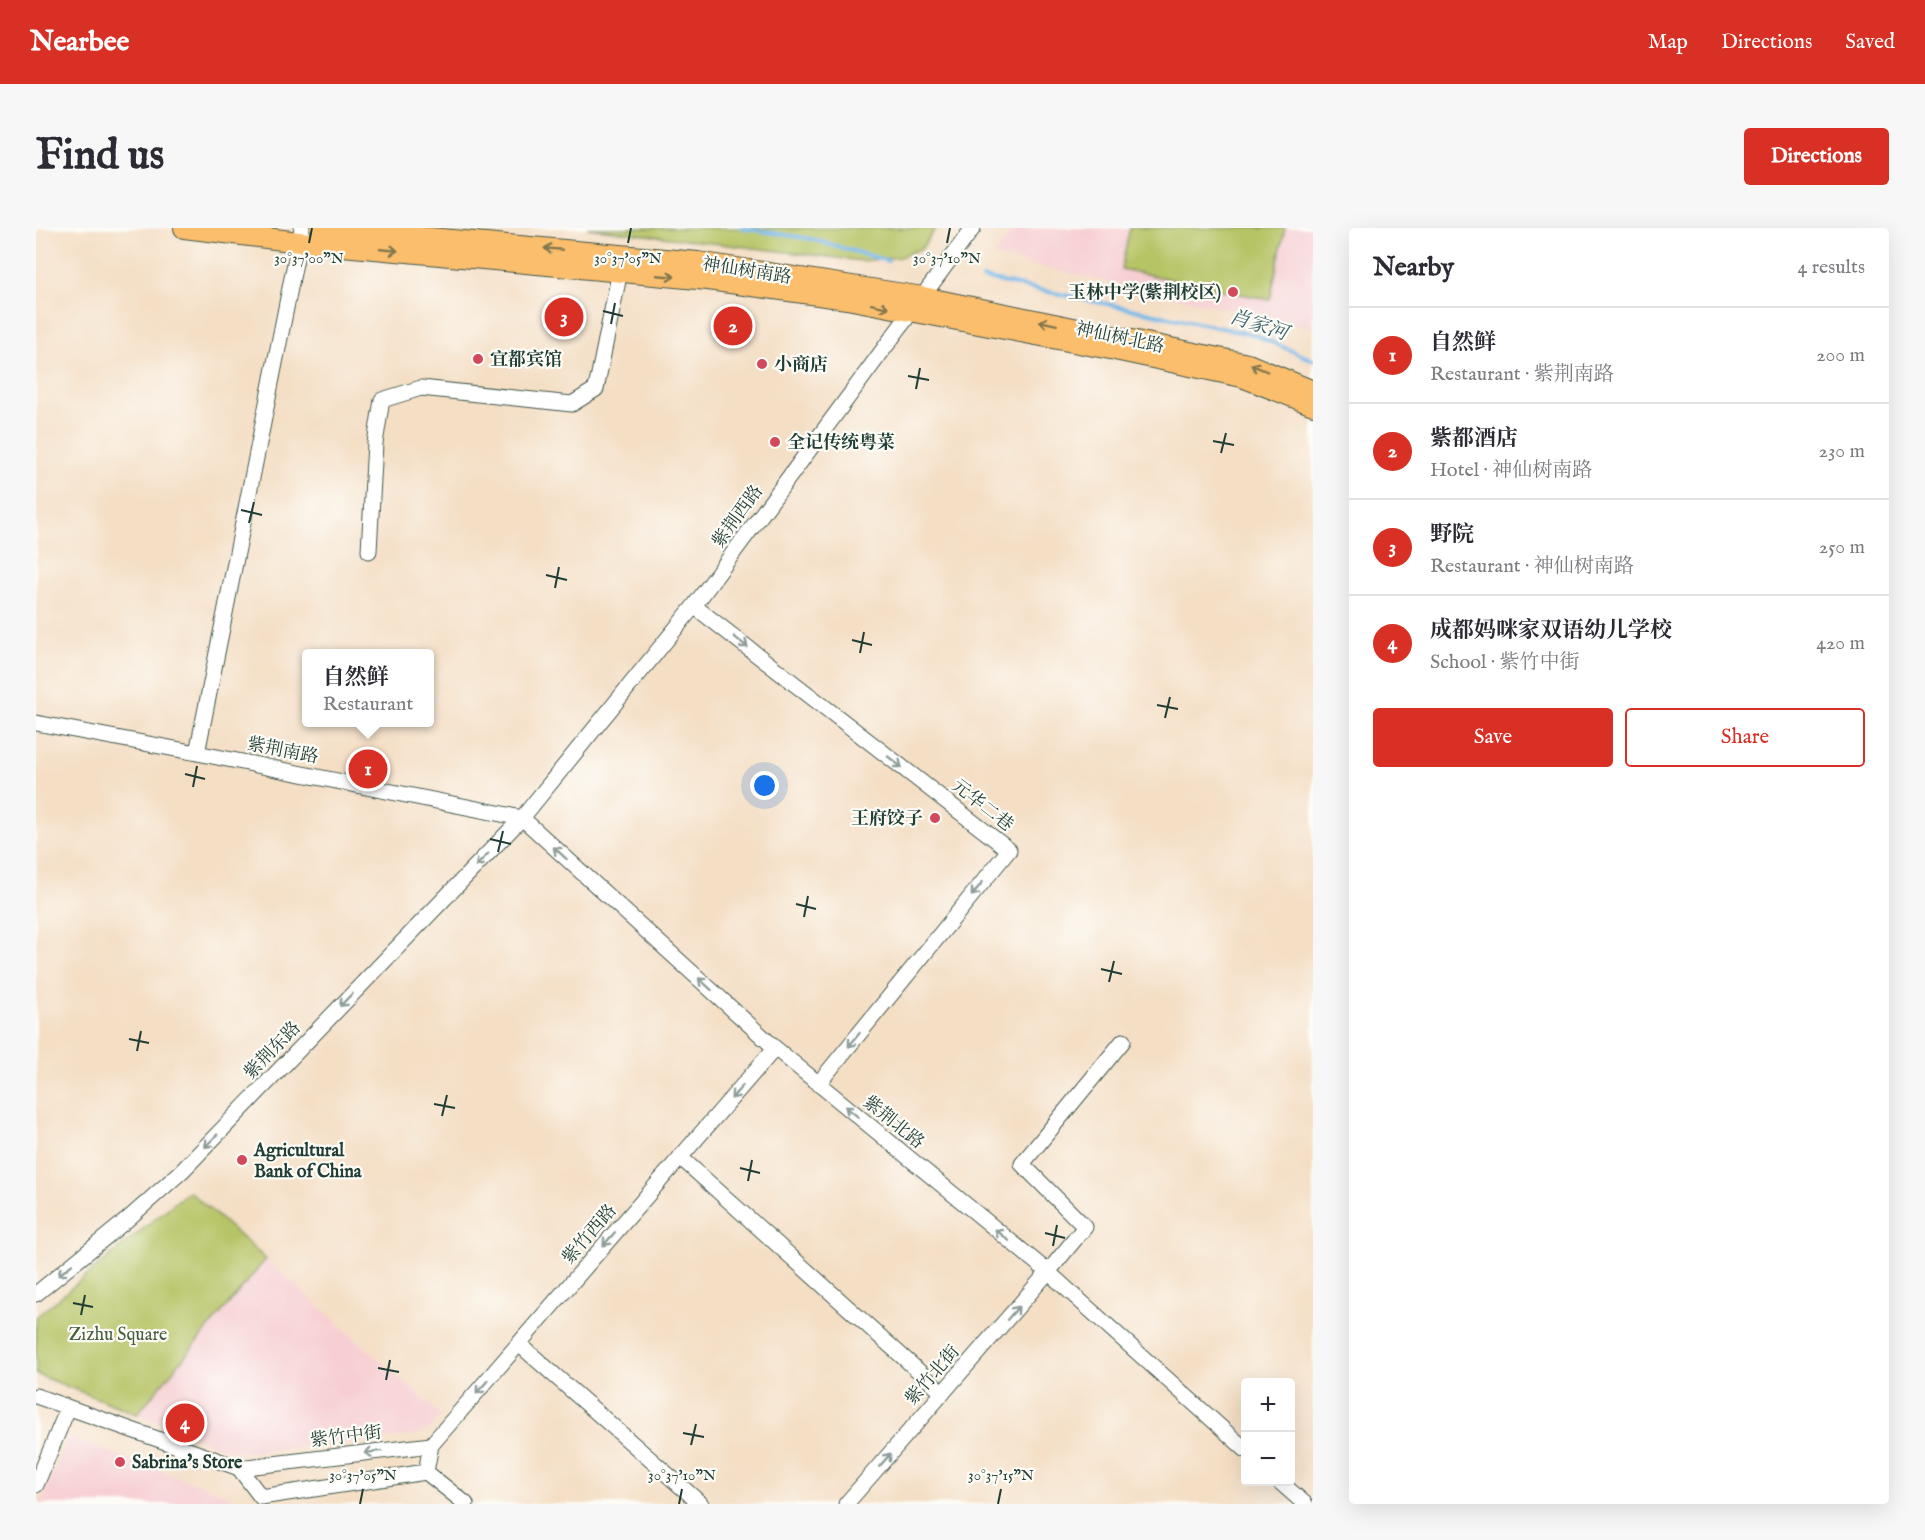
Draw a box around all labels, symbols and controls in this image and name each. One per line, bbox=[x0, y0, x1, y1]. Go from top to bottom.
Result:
text: Nearbee bbox=[30, 25, 129, 60]
text: Map bbox=[1648, 29, 1688, 56]
text: Directions bbox=[1721, 29, 1812, 56]
text: Saved bbox=[1845, 29, 1895, 56]
button: Directions bbox=[1744, 128, 1889, 185]
text: Find us bbox=[36, 130, 164, 183]
one-way arrow bbox=[543, 243, 563, 254]
one-way arrow bbox=[378, 245, 398, 256]
text: 30°37'00"N bbox=[274, 249, 344, 268]
text: 30°37'05"N bbox=[594, 249, 662, 268]
text: 30°37'10"N bbox=[913, 249, 981, 268]
text: Nearby bbox=[1373, 251, 1454, 284]
street label: 神仙树南路 bbox=[701, 253, 793, 290]
text: 4 results bbox=[1798, 255, 1865, 280]
one-way arrow bbox=[656, 271, 676, 282]
place label: 玉林中学(紫荆校区) bbox=[1068, 282, 1221, 305]
marker: 玉林中学(紫荆校区) bbox=[1226, 285, 1240, 299]
pin: 3 bbox=[544, 294, 584, 340]
one-way arrow bbox=[870, 301, 889, 312]
pin: 2 bbox=[714, 304, 752, 348]
water label: 肖家河 bbox=[1226, 304, 1294, 348]
one-way arrow bbox=[1039, 316, 1058, 328]
street label: 神仙树北路 bbox=[1073, 318, 1166, 359]
text: 自然鲜 bbox=[1430, 329, 1496, 357]
text: 1 bbox=[1389, 343, 1396, 368]
text: 200 m bbox=[1816, 343, 1865, 368]
place label: 宜都宾馆 bbox=[490, 349, 562, 372]
marker: 宜都宾馆 bbox=[471, 352, 485, 366]
place label: 小商店 bbox=[774, 354, 828, 377]
marker: 小商店 bbox=[755, 357, 769, 371]
one-way arrow bbox=[1250, 362, 1269, 373]
text: Restaurant · 紫荆南路 bbox=[1430, 362, 1614, 387]
text: 紫都酒店 bbox=[1430, 425, 1518, 453]
place label: 全记传统粤菜 bbox=[787, 432, 895, 455]
marker: 全记传统粤菜 bbox=[768, 435, 782, 449]
text: 2 bbox=[1388, 439, 1397, 464]
text: 230 m bbox=[1819, 439, 1865, 464]
text: Hotel · 神仙树南路 bbox=[1430, 458, 1592, 483]
street label: 紫荆西路 bbox=[708, 481, 769, 553]
text: 野院 bbox=[1430, 521, 1474, 549]
text: 3 bbox=[1389, 535, 1396, 560]
text: 250 m bbox=[1819, 535, 1865, 560]
text: Restaurant · 神仙树南路 bbox=[1430, 554, 1634, 579]
text: 成都妈咪家双语幼儿学校 bbox=[1430, 617, 1672, 645]
text: 4 bbox=[1388, 631, 1397, 656]
text: 420 m bbox=[1816, 631, 1865, 656]
one-way arrow bbox=[732, 636, 748, 649]
popup bbox=[302, 649, 434, 727]
text: School · 紫竹中街 bbox=[1430, 650, 1580, 675]
text: 自然鲜 bbox=[323, 664, 389, 692]
text: Restaurant bbox=[323, 692, 413, 717]
button: Save bbox=[1373, 708, 1613, 767]
button: Share bbox=[1625, 708, 1865, 767]
street label: 紫荆南路 bbox=[245, 733, 320, 770]
pin: 1 bbox=[348, 746, 388, 792]
one-way arrow bbox=[887, 755, 903, 768]
your location bbox=[750, 771, 779, 800]
street label: 元华二巷 bbox=[947, 775, 1018, 837]
place label: 王府饺子 bbox=[851, 808, 923, 831]
marker: 王府饺子 bbox=[928, 811, 942, 825]
one-way arrow bbox=[553, 845, 568, 860]
one-way arrow bbox=[475, 853, 489, 868]
one-way arrow bbox=[970, 881, 984, 896]
one-way arrow bbox=[698, 977, 713, 991]
one-way arrow bbox=[339, 993, 354, 1008]
street label: 紫荆东路 bbox=[240, 1017, 306, 1085]
one-way arrow bbox=[847, 1032, 860, 1048]
one-way arrow bbox=[730, 1084, 744, 1099]
street label: 紫荆北路 bbox=[858, 1092, 928, 1155]
one-way arrow bbox=[844, 1106, 860, 1119]
one-way arrow bbox=[204, 1133, 218, 1148]
place label: Agricultural Bank of China bbox=[253, 1140, 363, 1184]
marker: Agricultural Bank of China bbox=[235, 1153, 249, 1167]
street label: 紫竹西路 bbox=[558, 1200, 622, 1270]
one-way arrow bbox=[995, 1229, 1011, 1242]
one-way arrow bbox=[603, 1231, 616, 1247]
one-way arrow bbox=[58, 1263, 73, 1277]
one-way arrow bbox=[1006, 1306, 1020, 1321]
park label: Zizhu Square bbox=[69, 1324, 167, 1347]
street label: 紫竹北街 bbox=[901, 1341, 965, 1411]
map controls bbox=[1241, 1378, 1295, 1486]
button: + bbox=[1241, 1378, 1295, 1432]
one-way arrow bbox=[475, 1379, 489, 1394]
pin: 4 bbox=[166, 1400, 204, 1446]
street label: 紫竹中街 bbox=[309, 1422, 383, 1453]
button: − bbox=[1241, 1432, 1295, 1486]
one-way arrow bbox=[364, 1447, 384, 1458]
place label: Sabrina's Store bbox=[132, 1452, 243, 1475]
one-way arrow bbox=[878, 1453, 892, 1468]
marker: Sabrina's Store bbox=[113, 1455, 127, 1469]
text: 30°37'05"N bbox=[329, 1466, 397, 1485]
text: 30°37'10"N bbox=[648, 1466, 716, 1485]
text: 30°37'15"N bbox=[968, 1466, 1034, 1485]

